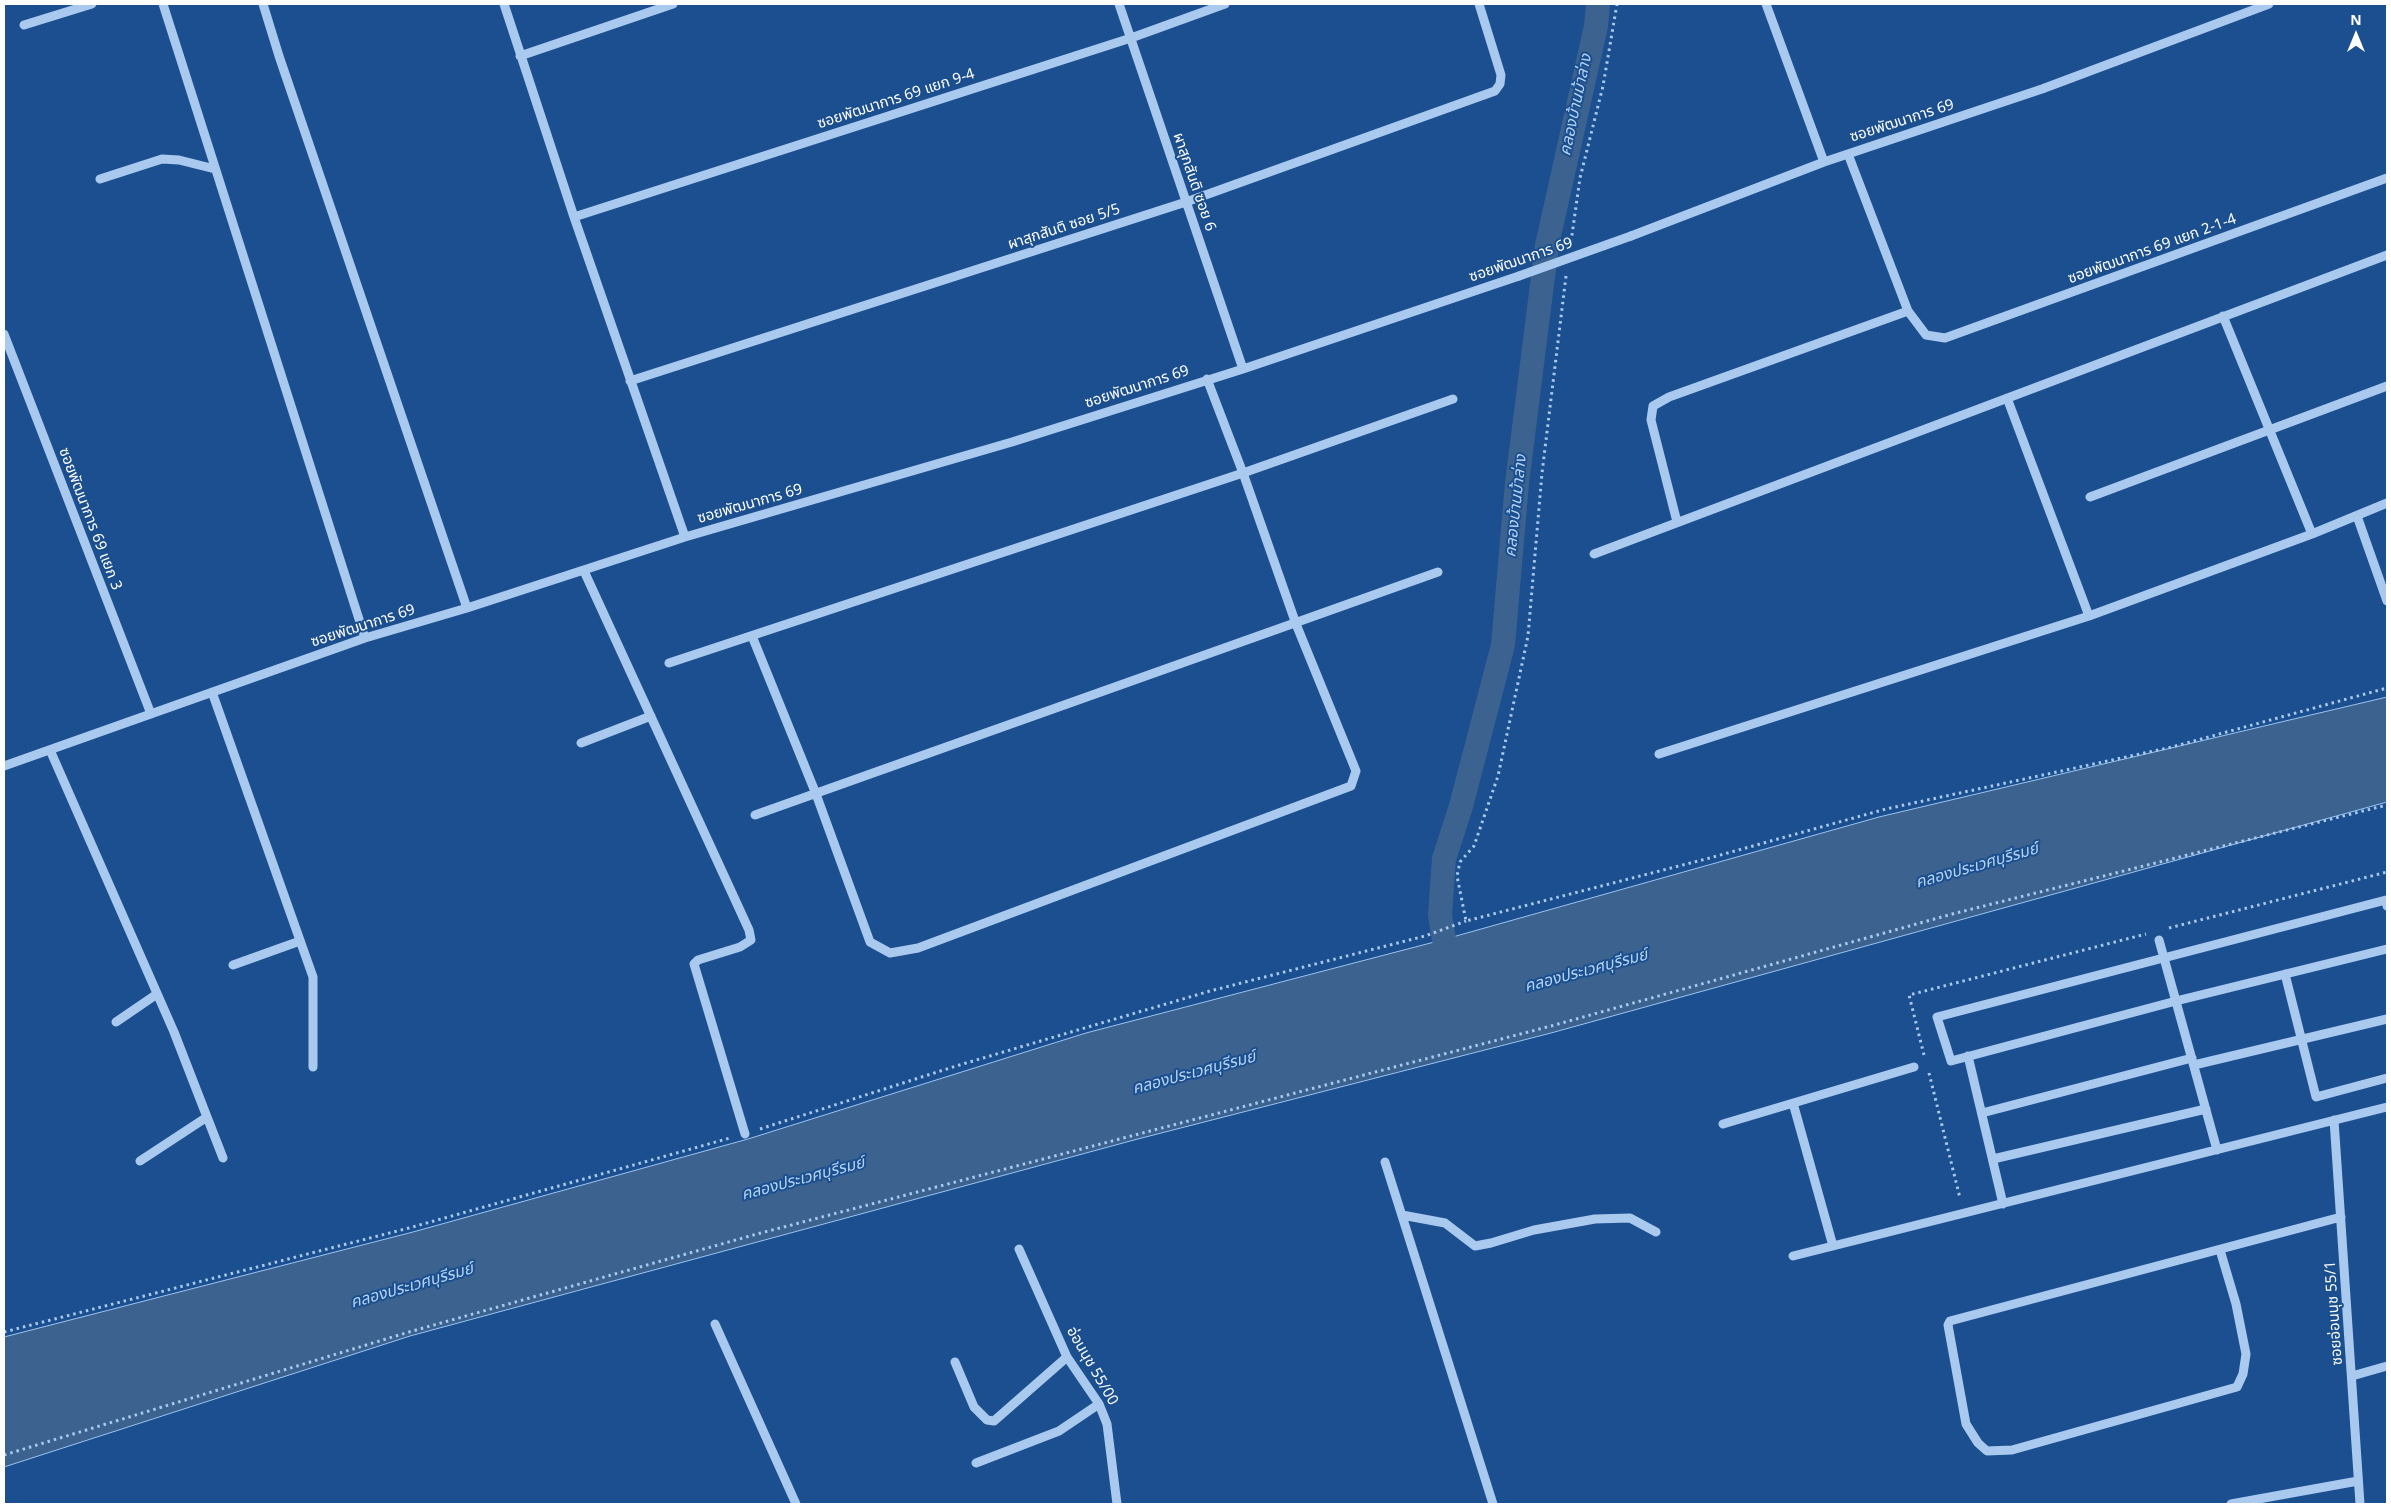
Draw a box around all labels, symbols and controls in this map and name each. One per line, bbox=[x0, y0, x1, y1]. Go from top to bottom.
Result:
north arrow bbox=[2331, 10, 2381, 60]
text: N bbox=[2350, 10, 2362, 29]
water label: คลองบ้านม้าล่าง bbox=[1556, 53, 1596, 157]
street label: ซอยพัฒนาการ 69 แยก 9-4 bbox=[815, 65, 977, 133]
street label: ซอยพัฒนาการ 69 bbox=[1848, 96, 1956, 146]
street label: ผาสุกสันติ ซอย 6 bbox=[1169, 130, 1219, 234]
street label: ผาสุกสันติ ซอย 5/5 bbox=[1006, 200, 1122, 254]
street label: ซอยพัฒนาการ 69 แยก 2-1-4 bbox=[2065, 210, 2239, 288]
street label: ซอยพัฒนาการ 69 bbox=[1467, 234, 1575, 286]
street label: ซอยพัฒนาการ 69 bbox=[1083, 362, 1191, 412]
street label: ซอยพัฒนาการ 69 แยก 3 bbox=[55, 445, 125, 593]
water label: คลองบ้านม้าล่าง bbox=[1501, 454, 1531, 558]
street label: ซอยพัฒนาการ 69 bbox=[695, 480, 805, 528]
street label: ซอยพัฒนาการ 69 bbox=[309, 601, 417, 651]
water label: คลองประเวศบุรีรมย์ bbox=[1913, 839, 2041, 893]
water label: คลองประเวศบุรีรมย์ bbox=[1522, 945, 1650, 997]
water label: คลองประเวศบุรีรมย์ bbox=[1130, 1047, 1258, 1099]
water label: คลองประเวศบุรีรมย์ bbox=[739, 1153, 867, 1205]
water label: คลองประเวศบุรีรมย์ bbox=[348, 1259, 476, 1313]
street label: ซอยอ่อนนุช 55/1 bbox=[2321, 1260, 2347, 1366]
street label: อ่อนนุช 55/00 bbox=[1062, 1324, 1122, 1408]

